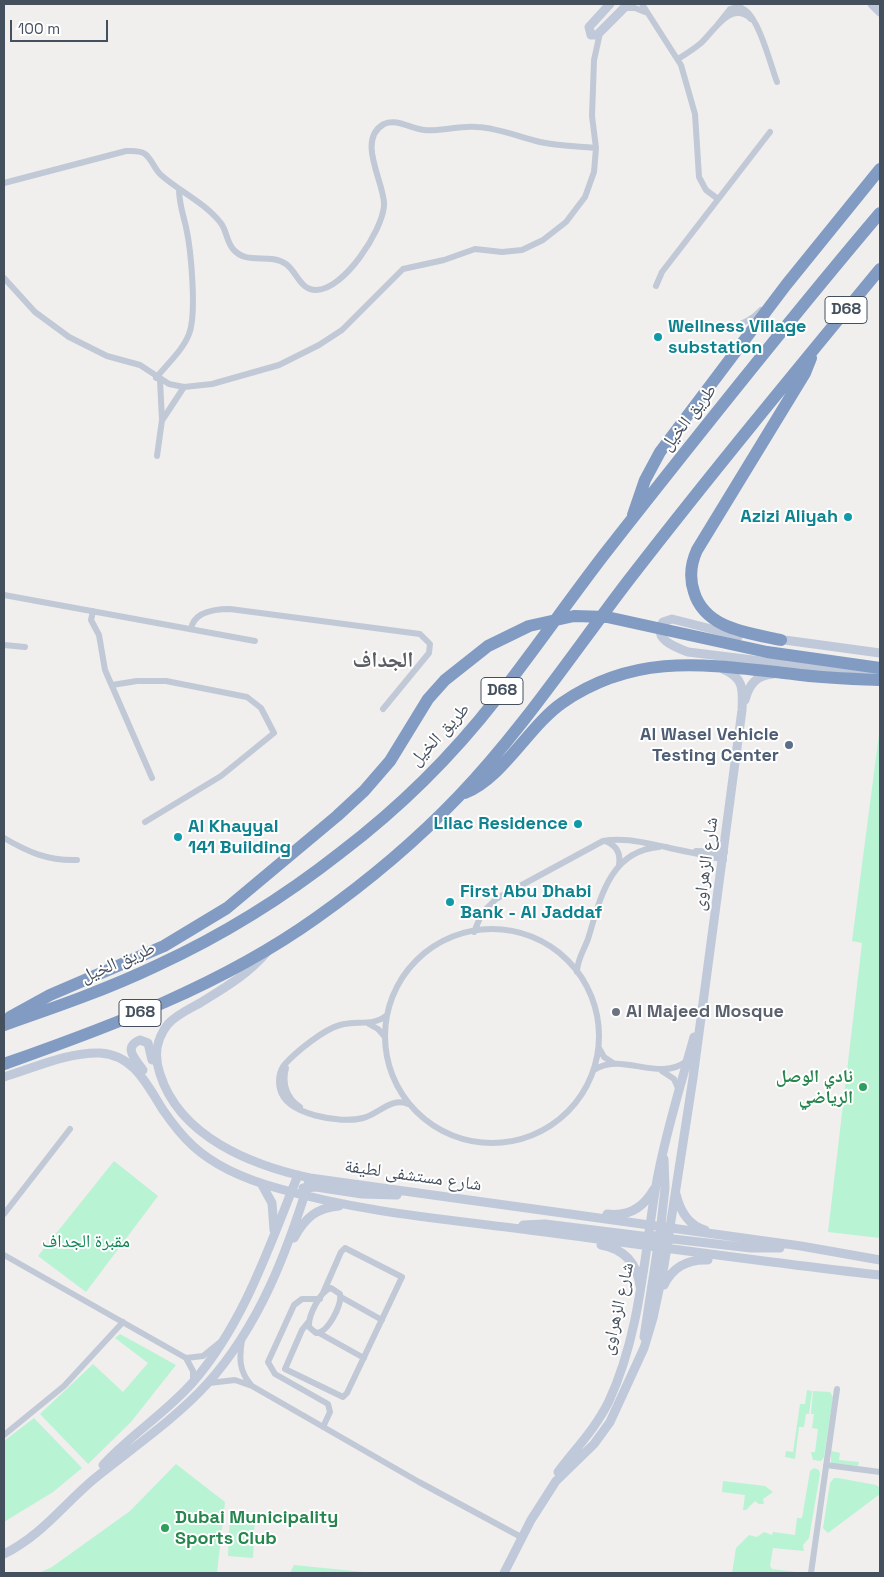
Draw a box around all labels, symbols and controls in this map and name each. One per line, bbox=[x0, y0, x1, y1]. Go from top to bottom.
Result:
scale bar bbox=[12, 10, 110, 42]
text: 100 m bbox=[18, 19, 60, 38]
road number: D68 bbox=[825, 296, 867, 324]
place label: Wellness Village substation bbox=[668, 316, 807, 358]
marker: Wellness Village substation bbox=[652, 331, 664, 343]
street label: طريق الخيل bbox=[656, 380, 722, 456]
place label: Azizi Aliyah bbox=[740, 506, 838, 528]
marker: Azizi Aliyah bbox=[842, 511, 854, 523]
district label: الجداف bbox=[352, 648, 414, 674]
road number: D68 bbox=[481, 678, 523, 704]
street label: طريق الخيل bbox=[405, 699, 475, 771]
place label: Al Wasel Vehicle Testing Center bbox=[640, 724, 779, 766]
marker: Al Wasel Vehicle Testing Center bbox=[783, 739, 795, 751]
place label: Lilac Residence bbox=[433, 813, 568, 835]
place label: Al Khayyal 141 Building bbox=[188, 816, 291, 859]
street label: شارع الزهراوى bbox=[689, 816, 723, 912]
marker: Lilac Residence bbox=[572, 818, 584, 830]
marker: Al Khayyal 141 Building bbox=[172, 831, 184, 843]
place label: First Abu Dhabi Bank - Al Jaddaf bbox=[460, 881, 602, 924]
marker: First Abu Dhabi Bank - Al Jaddaf bbox=[444, 896, 456, 908]
street label: طريق الخيل bbox=[78, 938, 158, 988]
road number: D68 bbox=[119, 1000, 161, 1026]
place label: Al Majeed Mosque bbox=[626, 1001, 784, 1023]
marker: Al Majeed Mosque bbox=[610, 1006, 622, 1018]
place label: نادي الوصل الرياضي bbox=[776, 1066, 853, 1108]
marker: نادي الوصل الرياضي bbox=[857, 1081, 869, 1093]
street label: شارع مستشفى لطيفة bbox=[343, 1156, 483, 1196]
park label: مقبرة الجداف bbox=[42, 1231, 130, 1253]
street label: شارع الزهراوى bbox=[597, 1261, 639, 1357]
place label: Dubai Municipality Sports Club bbox=[175, 1507, 338, 1550]
marker: Dubai Municipality Sports Club bbox=[159, 1522, 171, 1534]

